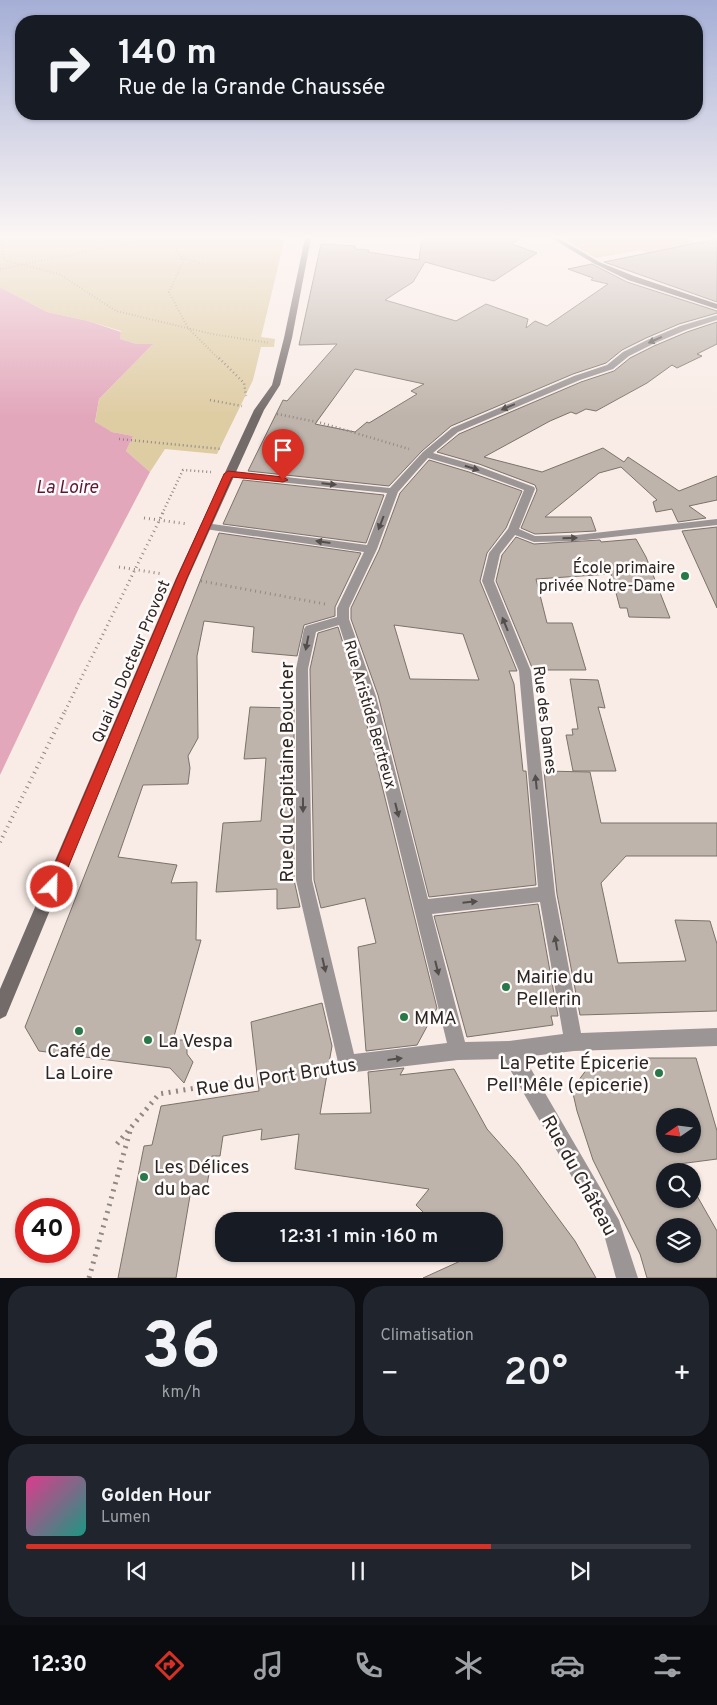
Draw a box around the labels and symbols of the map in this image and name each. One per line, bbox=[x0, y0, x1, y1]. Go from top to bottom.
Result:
one-way arrow bbox=[648, 337, 662, 345]
one-way arrow bbox=[501, 404, 515, 412]
pin bbox=[262, 429, 304, 480]
one-way arrow bbox=[465, 465, 480, 473]
water label: La Loire bbox=[36, 477, 99, 500]
one-way arrow bbox=[321, 480, 337, 488]
one-way arrow bbox=[377, 516, 384, 531]
one-way arrow bbox=[562, 534, 578, 542]
one-way arrow bbox=[314, 538, 330, 546]
place label: École primaire privée Notre-Dame bbox=[539, 557, 675, 597]
marker: École primaire privée Notre-Dame bbox=[679, 570, 691, 582]
street label: Quai du Docteur Provost bbox=[88, 577, 175, 746]
one-way arrow bbox=[501, 616, 509, 631]
one-way arrow bbox=[303, 636, 311, 652]
street label: Rue Aristide Bertreux bbox=[338, 638, 400, 791]
street label: Rue du Capitaine Boucher bbox=[276, 661, 300, 883]
street label: Rue des Dames bbox=[527, 665, 561, 776]
one-way arrow bbox=[532, 773, 540, 789]
one-way arrow bbox=[299, 797, 307, 813]
one-way arrow bbox=[393, 802, 401, 817]
position arrow bbox=[25, 860, 77, 912]
one-way arrow bbox=[462, 898, 478, 906]
one-way arrow bbox=[552, 935, 560, 950]
one-way arrow bbox=[320, 958, 328, 973]
one-way arrow bbox=[433, 960, 441, 975]
place label: Mairie du Pellerin bbox=[516, 966, 594, 1012]
marker: Mairie du Pellerin bbox=[500, 981, 512, 993]
place label: MMA bbox=[414, 1007, 457, 1031]
marker: MMA bbox=[398, 1011, 410, 1023]
marker: Café de La Loire bbox=[73, 1025, 85, 1037]
place label: La Vespa bbox=[158, 1030, 233, 1054]
marker: La Vespa bbox=[142, 1034, 154, 1046]
place label: Café de La Loire bbox=[45, 1040, 113, 1086]
place label: La Petite Épicerie Pell'Mêle (epicerie) bbox=[486, 1051, 649, 1098]
street label: Rue du Port Brutus bbox=[194, 1053, 358, 1103]
one-way arrow bbox=[388, 1055, 404, 1063]
marker: La Petite Épicerie Pell'Mêle (epicerie) bbox=[653, 1067, 665, 1079]
north arrow bbox=[656, 1108, 701, 1152]
street label: Rue du Château bbox=[535, 1111, 621, 1241]
place label: Les Délices du bac bbox=[154, 1156, 249, 1202]
marker: Les Délices du bac bbox=[138, 1171, 150, 1183]
speed limit sign: 40 bbox=[15, 1198, 80, 1263]

